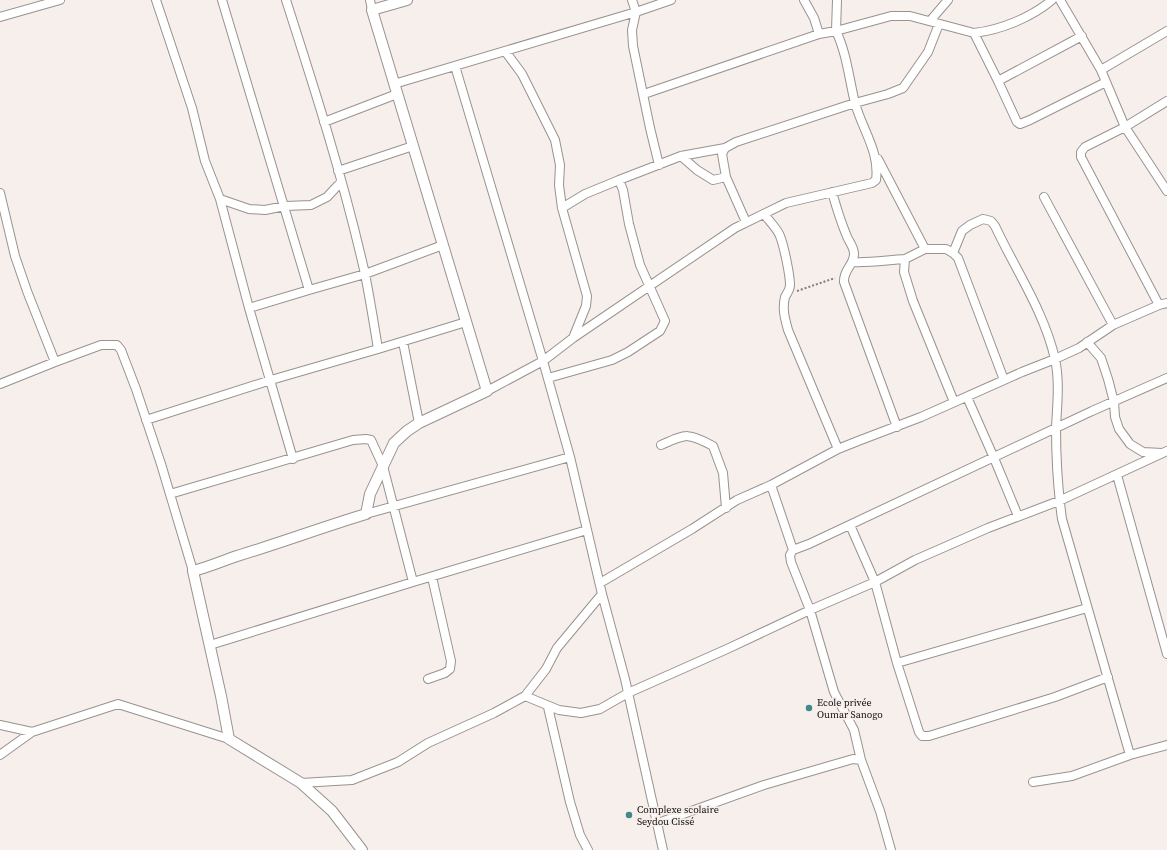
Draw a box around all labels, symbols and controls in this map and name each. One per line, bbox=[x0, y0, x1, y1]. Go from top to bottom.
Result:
place label: Ecole privée Oumar Sanogo bbox=[817, 696, 883, 721]
marker: Ecole privée Oumar Sanogo bbox=[804, 703, 814, 713]
place label: Complexe scolaire Seydou Cissé bbox=[637, 803, 719, 828]
marker: Complexe scolaire Seydou Cissé bbox=[624, 810, 634, 820]

